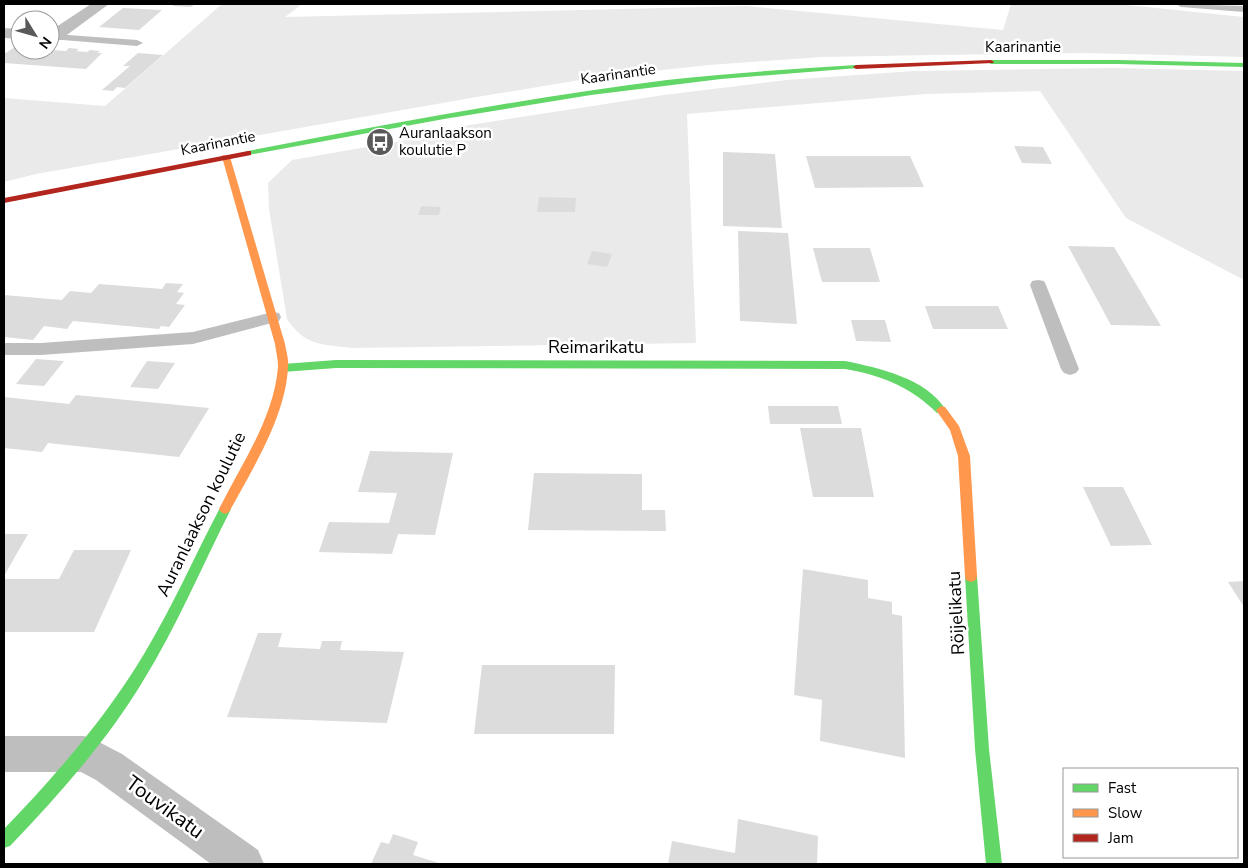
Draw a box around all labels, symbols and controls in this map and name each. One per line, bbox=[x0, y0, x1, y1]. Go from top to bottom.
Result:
north arrow bbox=[10, 10, 60, 60]
text: N bbox=[34, 33, 56, 52]
street label: Kaarinantie bbox=[985, 37, 1061, 57]
street label: Kaarinantie bbox=[579, 59, 657, 89]
place label: Auranlaakson koulutie P bbox=[399, 123, 492, 160]
street label: Kaarinantie bbox=[179, 126, 257, 160]
bus stop icon: Auranlaakson koulutie P bbox=[365, 127, 395, 157]
street label: Reimarikatu bbox=[548, 335, 644, 359]
street label: Auranlaakson koulutie bbox=[151, 428, 251, 600]
street label: Röijelikatu bbox=[942, 570, 970, 656]
legend bbox=[1063, 768, 1238, 858]
street label: Touvikatu bbox=[120, 769, 210, 845]
text: Fast bbox=[1108, 778, 1137, 798]
text: Slow bbox=[1108, 803, 1143, 823]
text: Jam bbox=[1107, 828, 1134, 848]

